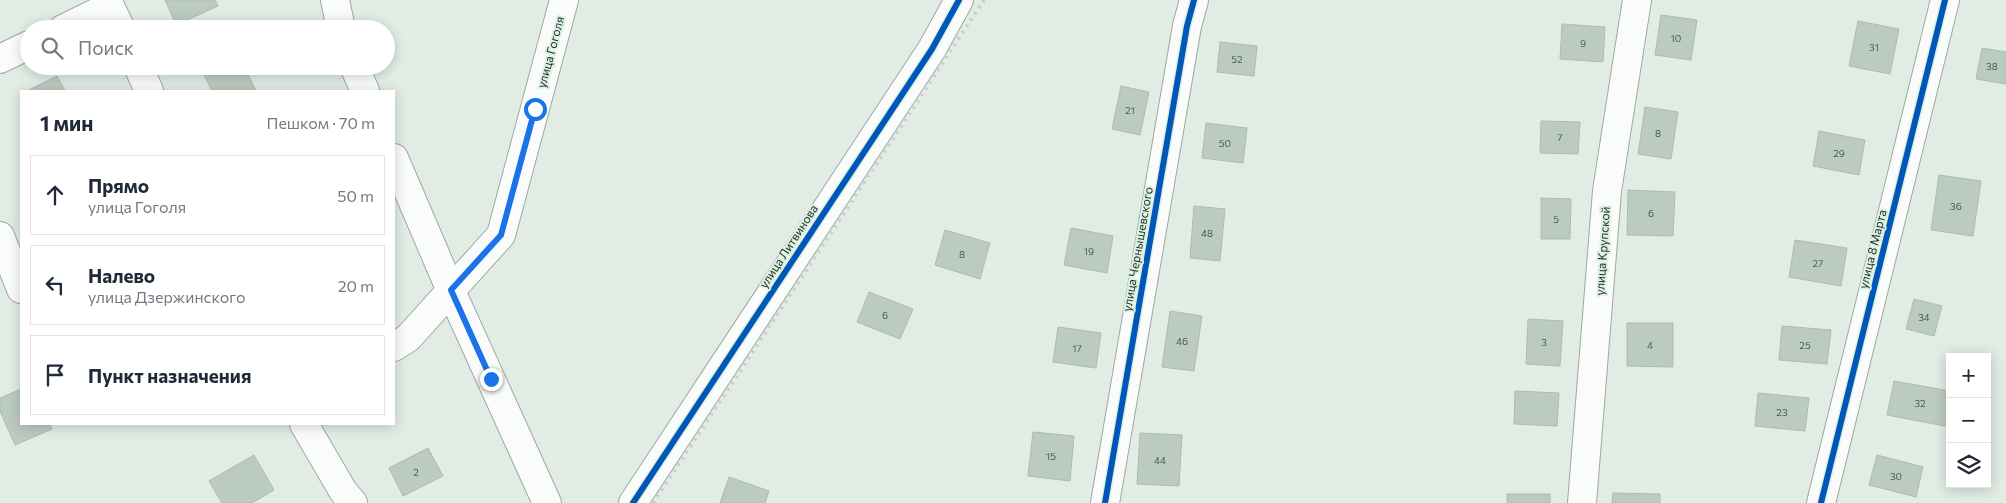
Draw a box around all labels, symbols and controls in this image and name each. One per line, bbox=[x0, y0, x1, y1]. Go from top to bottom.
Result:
street label: улица Гоголя bbox=[534, 15, 566, 89]
search box bbox=[20, 20, 395, 75]
house number: 10 bbox=[1671, 32, 1681, 44]
icon: search bbox=[38, 34, 66, 62]
text: Поиск bbox=[78, 36, 134, 59]
house number: 9 bbox=[1580, 37, 1586, 49]
house number: 31 bbox=[1869, 41, 1879, 53]
house number: 52 bbox=[1231, 53, 1243, 65]
house number: 38 bbox=[1986, 60, 1998, 72]
route start bbox=[524, 98, 547, 121]
house number: 21 bbox=[1125, 104, 1135, 116]
text: 1 мин bbox=[40, 110, 93, 135]
text: Пешком · 70 m bbox=[266, 113, 375, 132]
house number: 8 bbox=[1655, 127, 1661, 139]
house number: 7 bbox=[1557, 131, 1563, 143]
house number: 50 bbox=[1219, 137, 1231, 149]
house number: 29 bbox=[1833, 147, 1845, 159]
text: Прямо bbox=[88, 174, 149, 197]
icon: ahead bbox=[41, 181, 69, 209]
text: 50 m bbox=[337, 186, 374, 205]
street label: улица Чернышевского bbox=[1119, 186, 1155, 312]
text: улица Гоголя bbox=[88, 197, 186, 216]
house number: 36 bbox=[1950, 200, 1962, 212]
street label: улица Литвинова bbox=[756, 202, 820, 290]
street label: улица Крупской bbox=[1592, 206, 1612, 296]
house number: 6 bbox=[1648, 207, 1654, 219]
street label: улица 8 Марта bbox=[1855, 208, 1889, 290]
house number: 5 bbox=[1553, 213, 1559, 225]
house number: 48 bbox=[1201, 227, 1213, 239]
house number: 19 bbox=[1084, 245, 1094, 257]
house number: 8 bbox=[959, 248, 965, 260]
house number: 27 bbox=[1813, 257, 1823, 269]
text: Налево bbox=[88, 264, 155, 287]
icon: left bbox=[41, 271, 69, 299]
text: 20 m bbox=[338, 276, 374, 295]
text: улица Дзержинского bbox=[88, 287, 246, 306]
house number: 6 bbox=[882, 309, 888, 321]
house number: 34 bbox=[1918, 311, 1930, 323]
house number: 46 bbox=[1176, 335, 1188, 347]
house number: 3 bbox=[1541, 336, 1547, 348]
house number: 4 bbox=[1647, 339, 1653, 351]
house number: 25 bbox=[1799, 339, 1811, 351]
house number: 17 bbox=[1072, 342, 1082, 354]
map controls bbox=[1946, 353, 1991, 488]
button: + bbox=[1946, 353, 1991, 398]
icon: arrive bbox=[41, 361, 69, 389]
text: Пункт назначения bbox=[88, 364, 251, 387]
route end bbox=[480, 368, 503, 391]
house number: 32 bbox=[1914, 397, 1926, 409]
button: − bbox=[1946, 398, 1991, 443]
house number: 23 bbox=[1776, 406, 1788, 418]
button: layers bbox=[1946, 443, 1991, 488]
house number: 15 bbox=[1046, 450, 1056, 462]
house number: 44 bbox=[1154, 454, 1166, 466]
house number: 2 bbox=[413, 466, 419, 478]
house number: 30 bbox=[1890, 470, 1902, 482]

